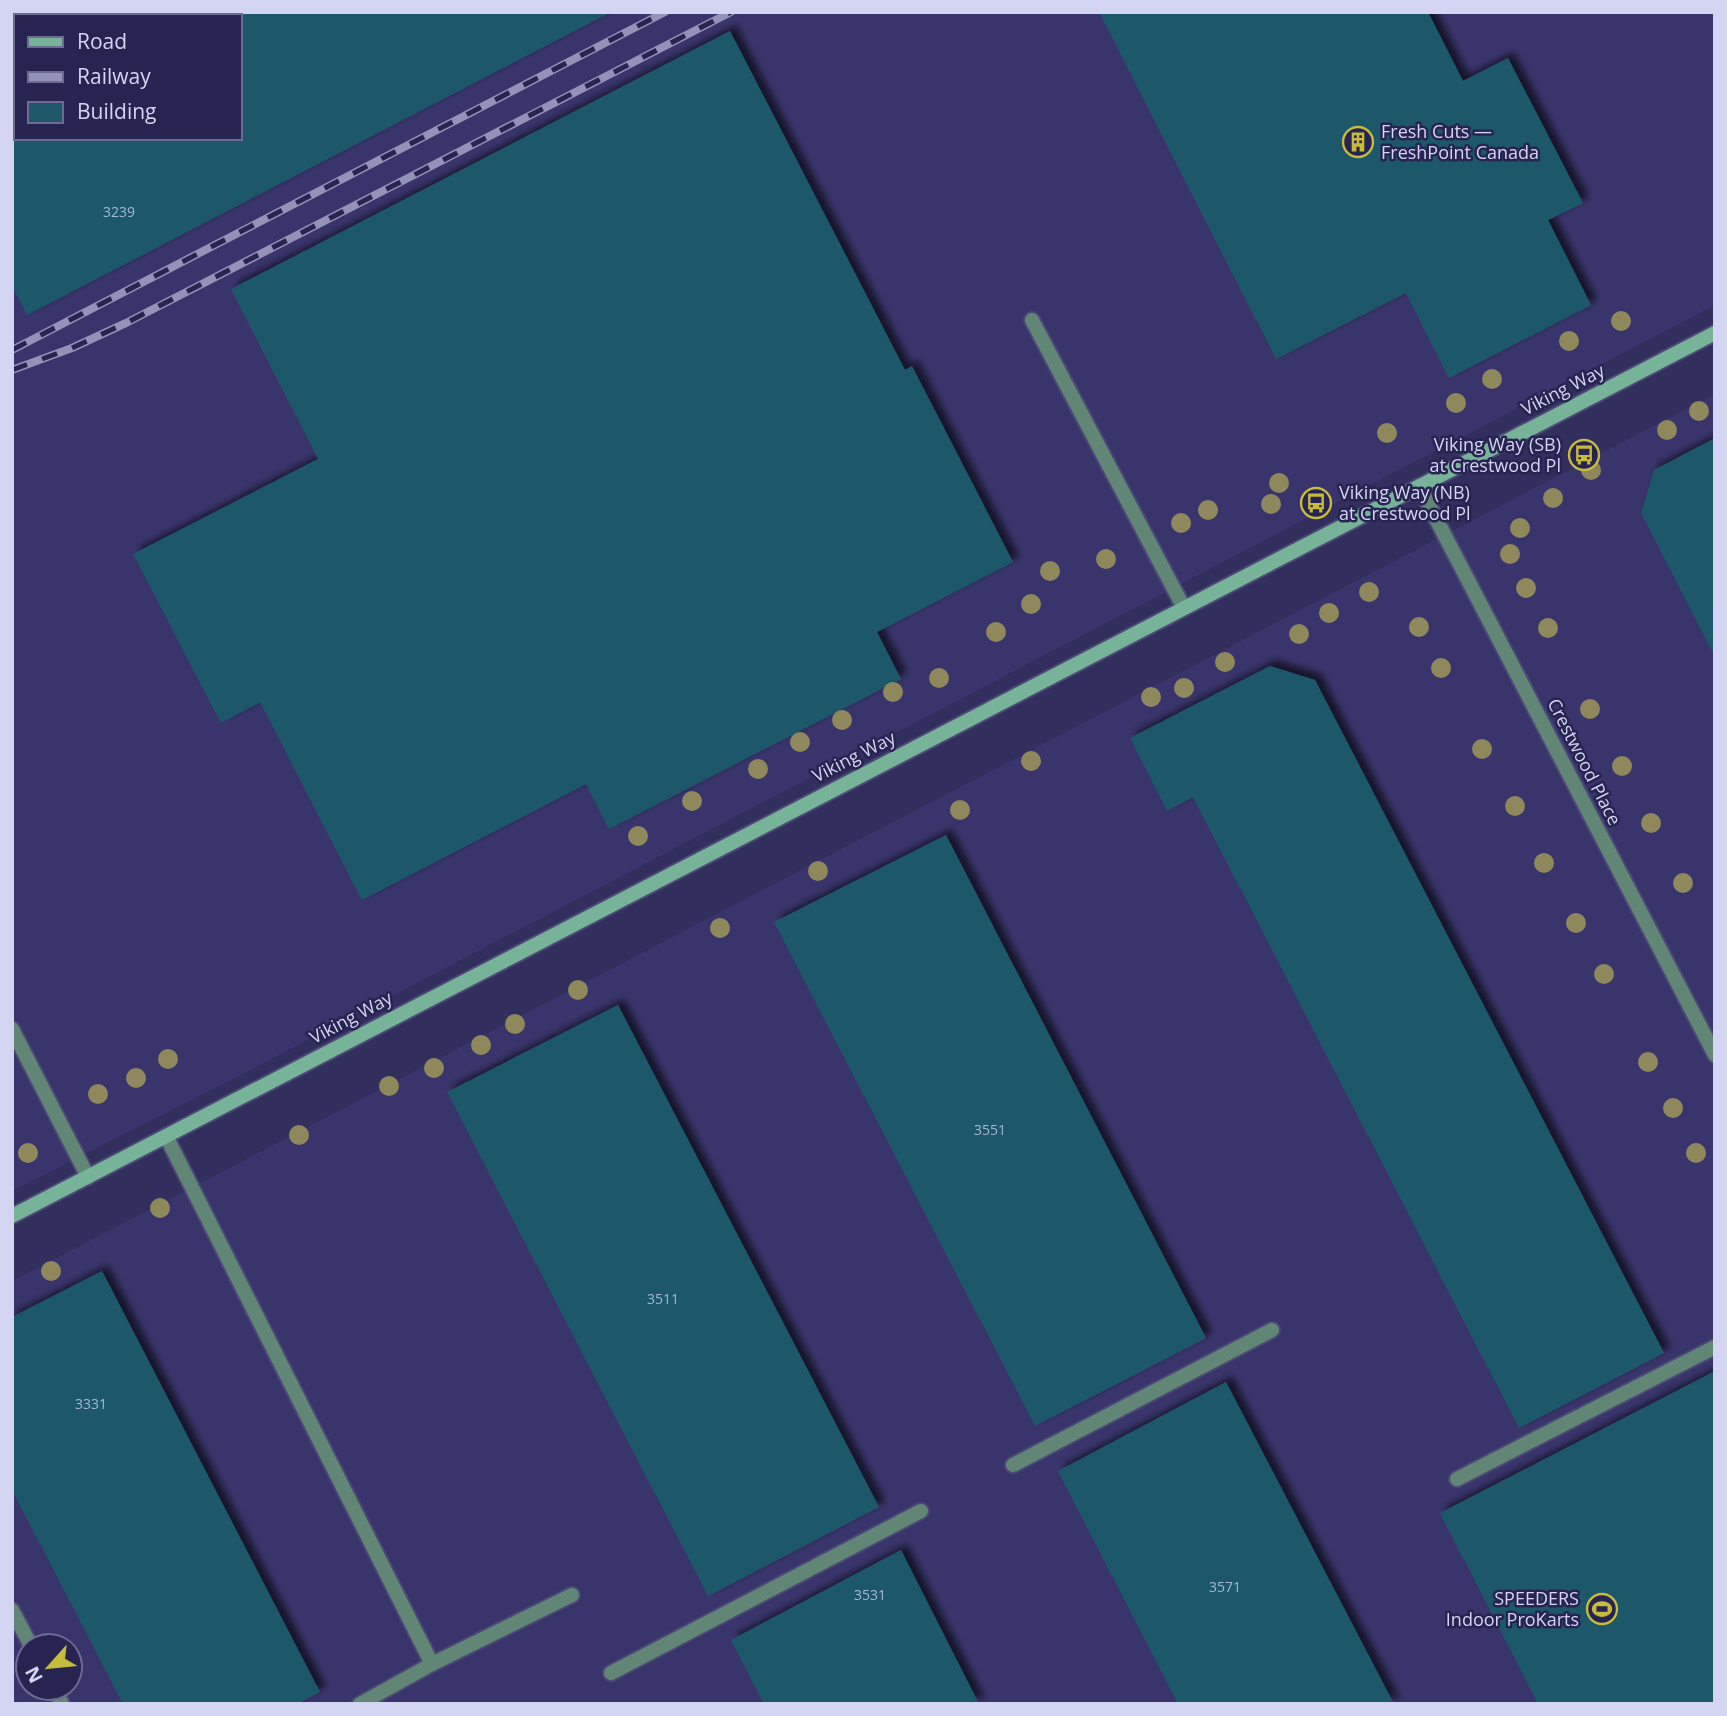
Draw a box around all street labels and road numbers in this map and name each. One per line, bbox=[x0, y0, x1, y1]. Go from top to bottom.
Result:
street label: Viking Way bbox=[1517, 357, 1609, 420]
street label: Crestwood Place bbox=[1543, 694, 1627, 829]
street label: Viking Way bbox=[808, 724, 900, 787]
street label: Viking Way bbox=[305, 985, 397, 1049]

